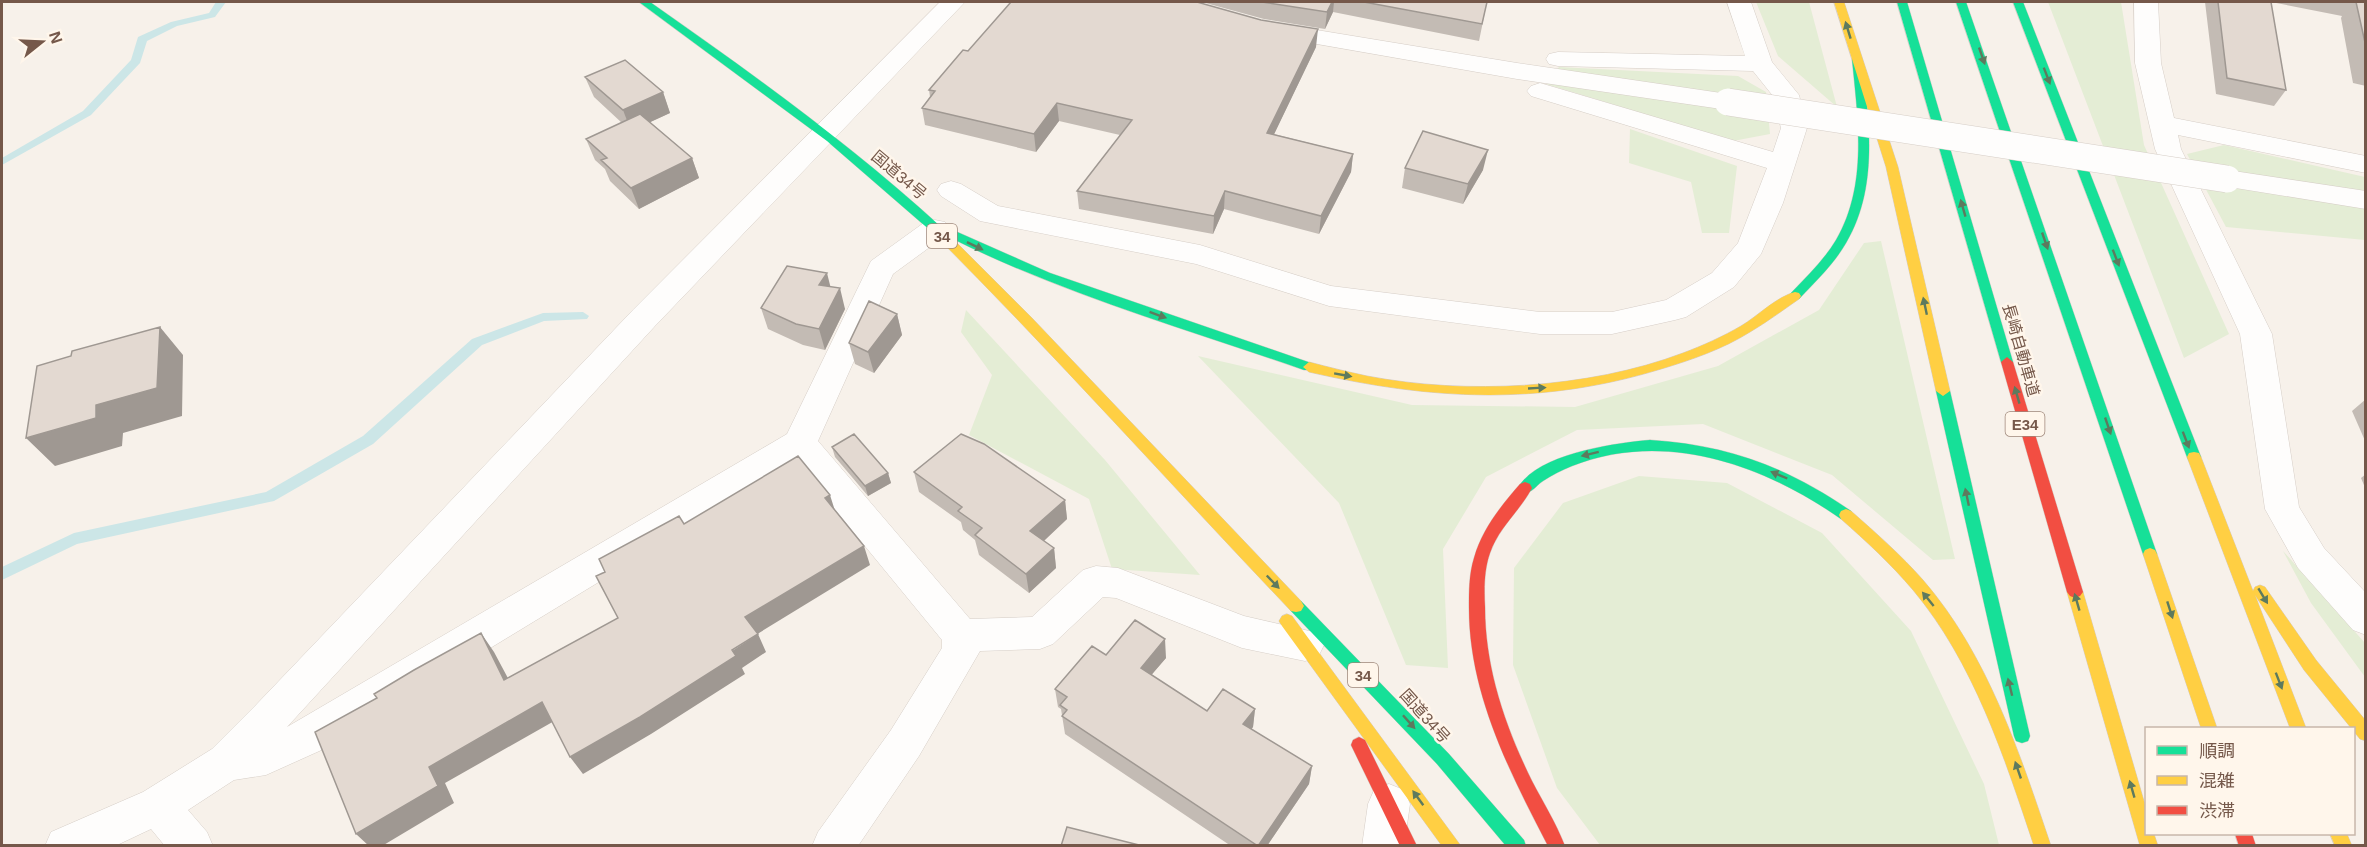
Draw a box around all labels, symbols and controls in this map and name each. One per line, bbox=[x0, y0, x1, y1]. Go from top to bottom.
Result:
north arrow bbox=[12, 12, 72, 72]
one-way arrow bbox=[1843, 21, 1852, 39]
text: N bbox=[46, 29, 66, 46]
one-way arrow bbox=[1977, 47, 1987, 65]
one-way arrow bbox=[2042, 67, 2052, 85]
street label: 国道34号 bbox=[868, 147, 930, 203]
one-way arrow bbox=[1957, 198, 1967, 217]
road number: 34 bbox=[927, 224, 957, 248]
one-way arrow bbox=[2040, 232, 2050, 250]
one-way arrow bbox=[967, 242, 984, 251]
one-way arrow bbox=[2112, 249, 2121, 267]
one-way arrow bbox=[1919, 297, 1929, 315]
street label: 長崎自動車道 bbox=[2000, 302, 2042, 398]
one-way arrow bbox=[1149, 311, 1167, 320]
one-way arrow bbox=[1334, 371, 1353, 380]
one-way arrow bbox=[1527, 383, 1546, 392]
one-way arrow bbox=[2012, 386, 2021, 404]
road number: E34 bbox=[2006, 412, 2044, 436]
one-way arrow bbox=[2103, 417, 2113, 435]
one-way arrow bbox=[2182, 431, 2191, 449]
one-way arrow bbox=[1580, 450, 1599, 460]
one-way arrow bbox=[1770, 470, 1788, 480]
one-way arrow bbox=[1962, 487, 1971, 506]
one-way arrow bbox=[1266, 574, 1280, 589]
one-way arrow bbox=[2258, 588, 2269, 604]
one-way arrow bbox=[1922, 591, 1934, 606]
one-way arrow bbox=[2072, 593, 2081, 611]
one-way arrow bbox=[2165, 601, 2175, 619]
road number: 34 bbox=[1348, 663, 1378, 687]
one-way arrow bbox=[2275, 672, 2285, 690]
one-way arrow bbox=[2005, 678, 2014, 696]
street label: 国道34号 bbox=[1397, 686, 1453, 746]
one-way arrow bbox=[1402, 714, 1415, 729]
legend bbox=[2145, 727, 2355, 835]
text: 順調 bbox=[2199, 741, 2235, 761]
one-way arrow bbox=[2012, 761, 2022, 779]
text: 混雑 bbox=[2199, 771, 2235, 791]
one-way arrow bbox=[2127, 780, 2136, 798]
one-way arrow bbox=[1412, 791, 1424, 807]
text: 渋滞 bbox=[2199, 801, 2235, 821]

